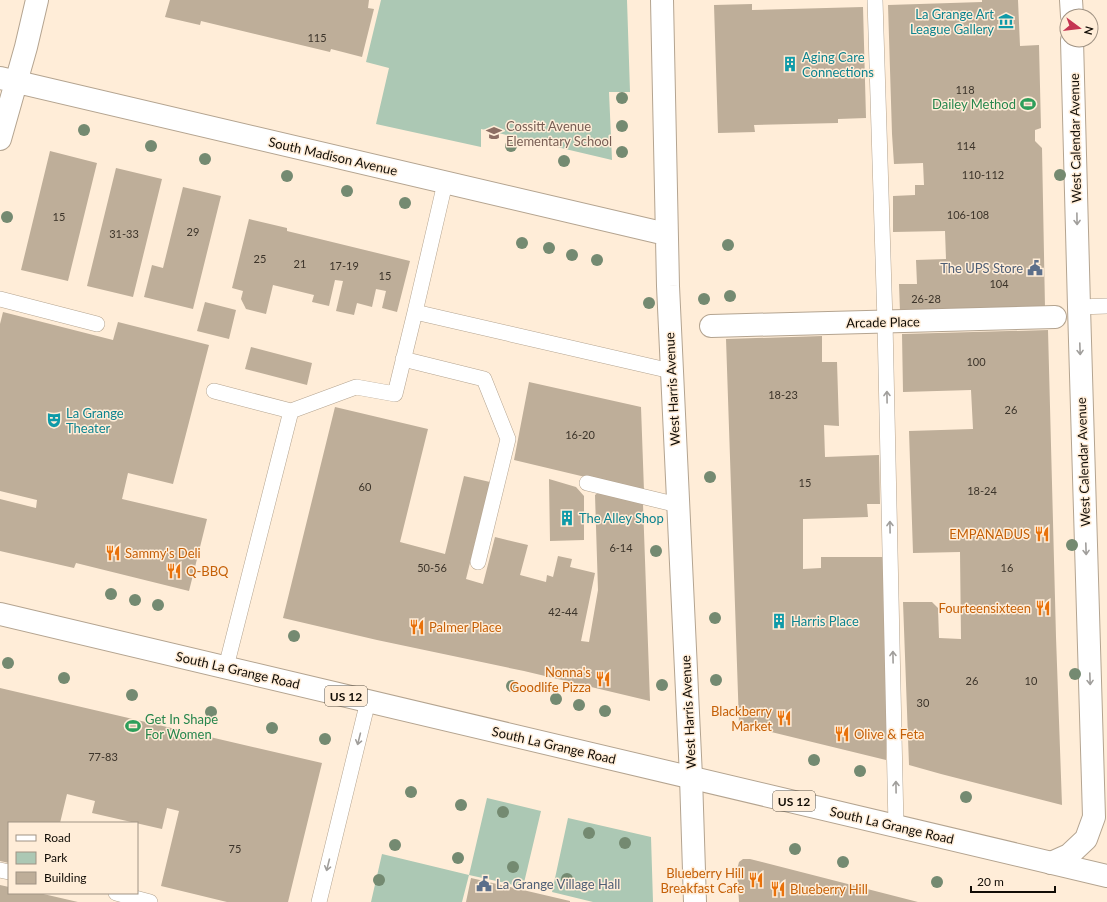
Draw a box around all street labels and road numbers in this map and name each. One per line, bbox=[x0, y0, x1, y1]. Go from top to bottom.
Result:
street label: West Calendar Avenue bbox=[1066, 73, 1084, 203]
street label: South Madison Avenue bbox=[267, 133, 399, 179]
street label: Arcade Place bbox=[846, 313, 920, 331]
street label: West Harris Avenue bbox=[661, 332, 683, 446]
street label: West Calendar Avenue bbox=[1073, 397, 1093, 527]
street label: South La Grange Road bbox=[174, 648, 302, 692]
street label: West Harris Avenue bbox=[677, 655, 699, 769]
road number: US 12 bbox=[325, 686, 367, 706]
street label: South La Grange Road bbox=[490, 723, 618, 767]
road number: US 12 bbox=[773, 791, 815, 811]
street label: South La Grange Road bbox=[828, 803, 956, 847]

